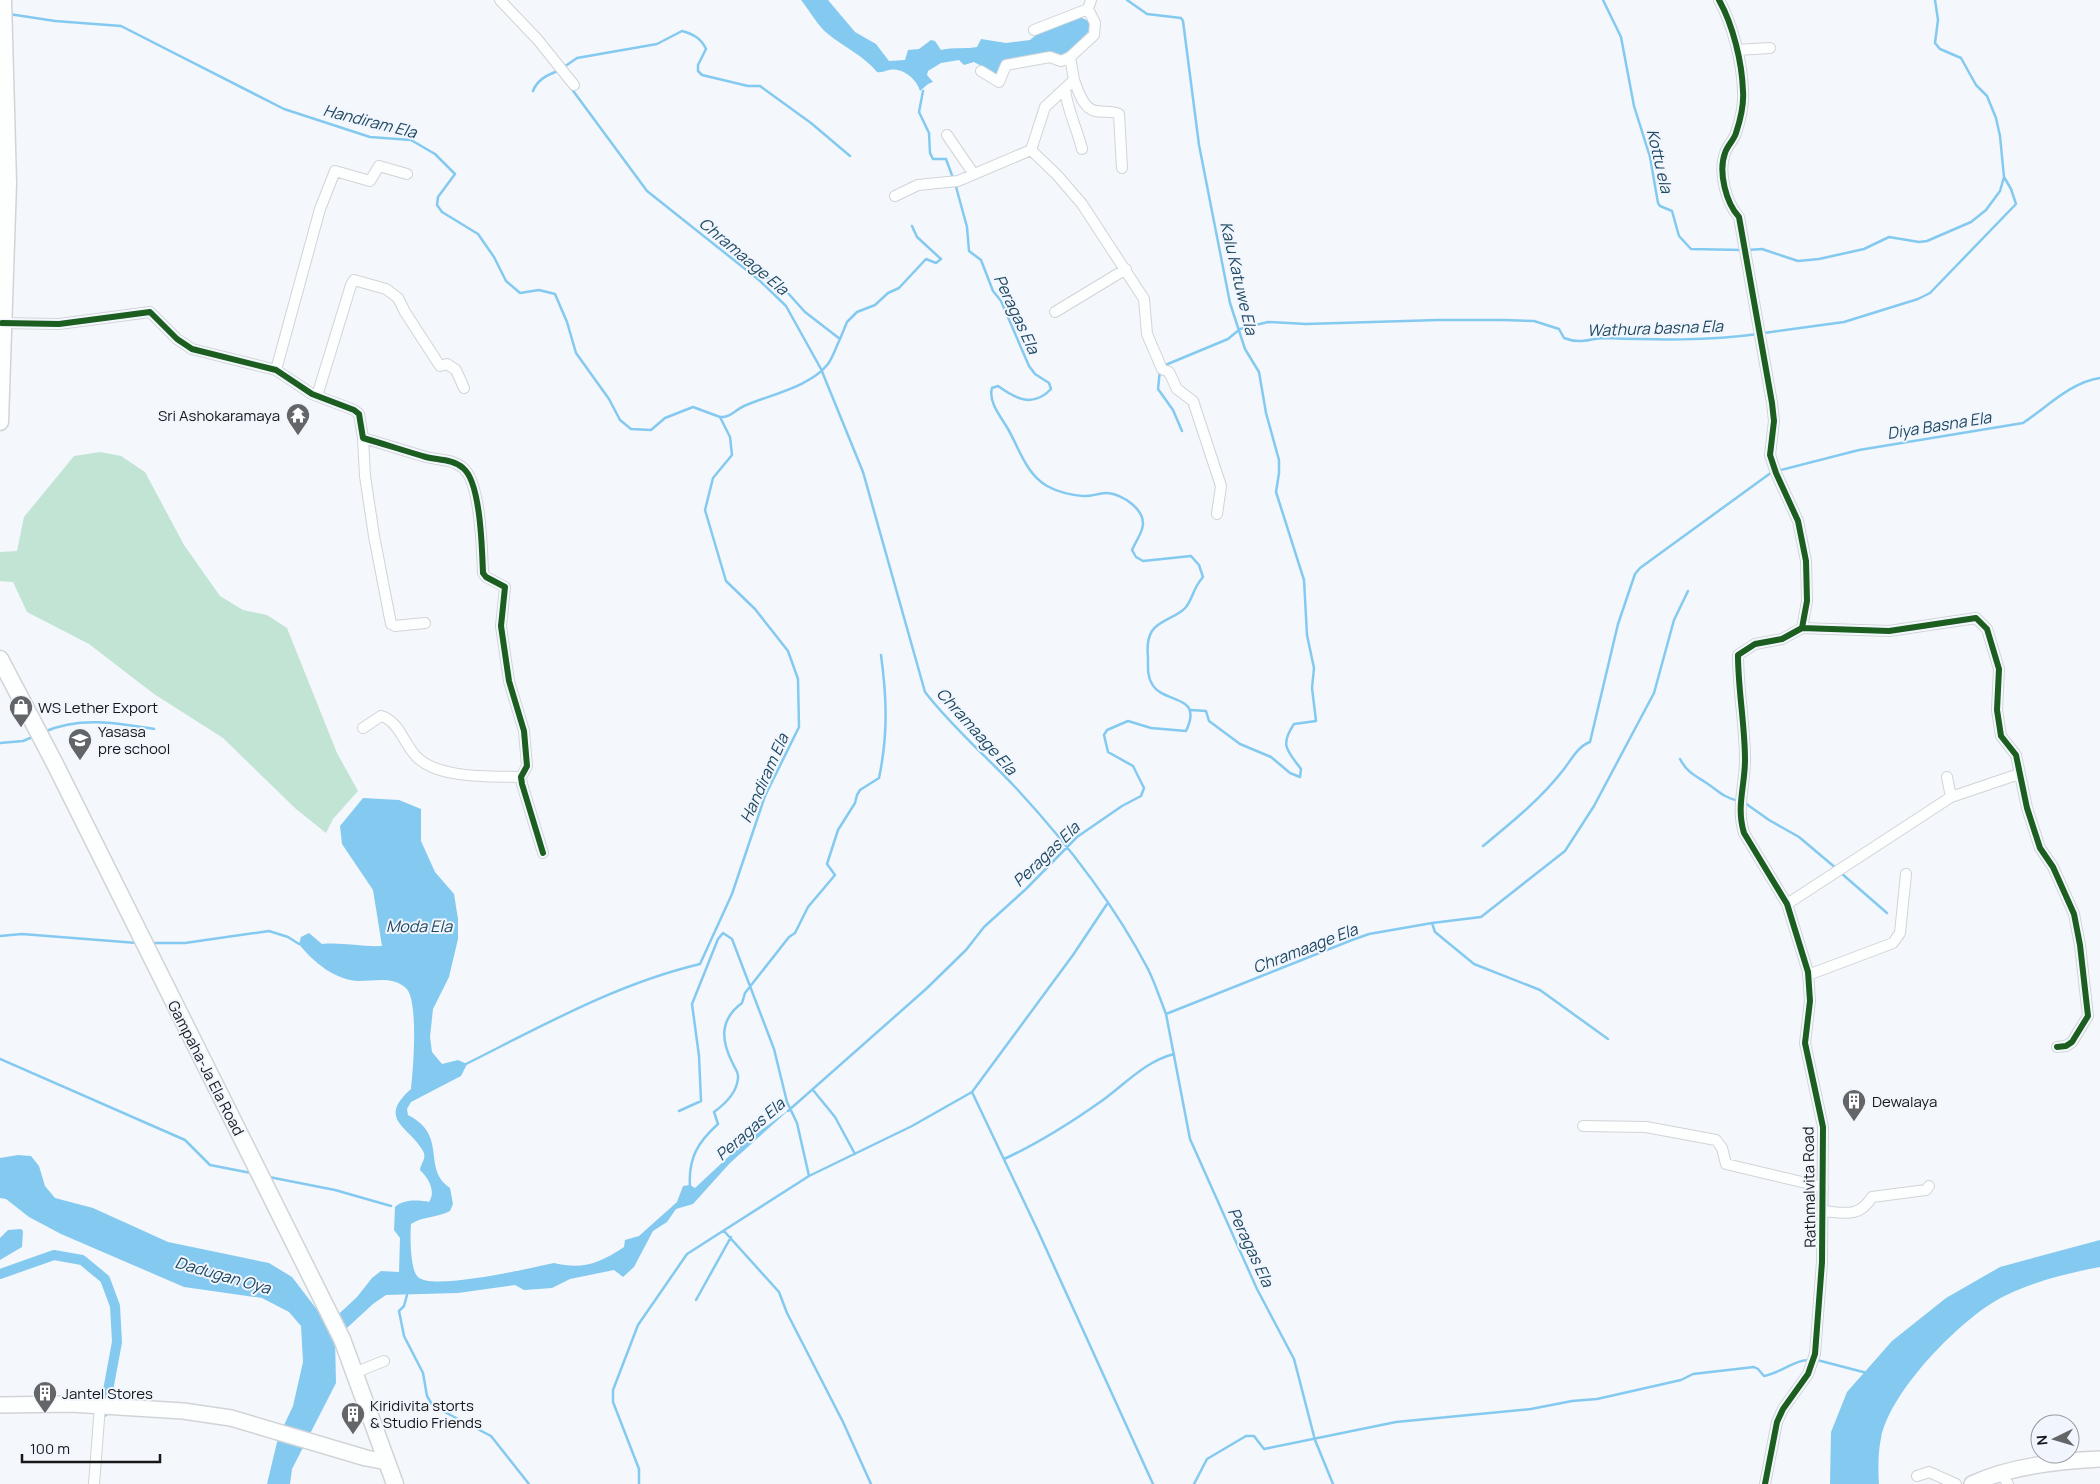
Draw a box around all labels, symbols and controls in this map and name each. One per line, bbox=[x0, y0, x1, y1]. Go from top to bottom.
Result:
water label: Handiram Ela bbox=[321, 99, 420, 143]
water label: Kottu ela bbox=[1642, 127, 1678, 196]
water label: Chramaage Ela bbox=[695, 212, 794, 301]
water label: Kalu Katuwe Ela bbox=[1215, 219, 1263, 338]
water label: Peragas Ela bbox=[989, 271, 1045, 358]
water label: Wathura basna Ela bbox=[1587, 315, 1725, 341]
temple icon: Sri Ashokaramaya bbox=[285, 402, 311, 436]
place label: Sri Ashokaramaya bbox=[158, 405, 280, 426]
water label: Diya Basna Ela bbox=[1885, 406, 1994, 444]
water label: Chramaage Ela bbox=[932, 683, 1023, 780]
shop icon: WS Lether Export bbox=[8, 694, 34, 728]
place label: WS Lether Export bbox=[38, 697, 158, 718]
place label: Yasasa pre school bbox=[98, 721, 170, 759]
school or university icon: Yasasa pre school bbox=[67, 727, 93, 761]
water label: Handiram Ela bbox=[735, 729, 794, 826]
water label: Peragas Ela bbox=[1008, 816, 1085, 891]
water label: Moda Ela bbox=[386, 915, 453, 937]
water label: Chramaage Ela bbox=[1250, 918, 1362, 978]
street label: Gampaha-Ja Ela Road bbox=[163, 997, 249, 1139]
building icon: Dewalaya bbox=[1841, 1088, 1867, 1122]
place label: Dewalaya bbox=[1872, 1091, 1937, 1112]
water label: Peragas Ela bbox=[711, 1092, 790, 1165]
street label: Rathmalvita Road bbox=[1797, 1126, 1821, 1248]
water label: Peragas Ela bbox=[1223, 1204, 1279, 1291]
water label: Dadugan Oya bbox=[173, 1251, 274, 1299]
building icon: Jantel Stores bbox=[32, 1380, 58, 1414]
place label: Jantel Stores bbox=[62, 1383, 153, 1404]
place label: Kiridivita storts & Studio Friends bbox=[370, 1395, 482, 1433]
building icon: Kiridivita storts & Studio Friends bbox=[340, 1401, 366, 1435]
north arrow bbox=[2030, 1414, 2080, 1464]
scale bar bbox=[22, 1432, 160, 1464]
text: N bbox=[2032, 1434, 2051, 1446]
text: 100 m bbox=[30, 1438, 70, 1459]

